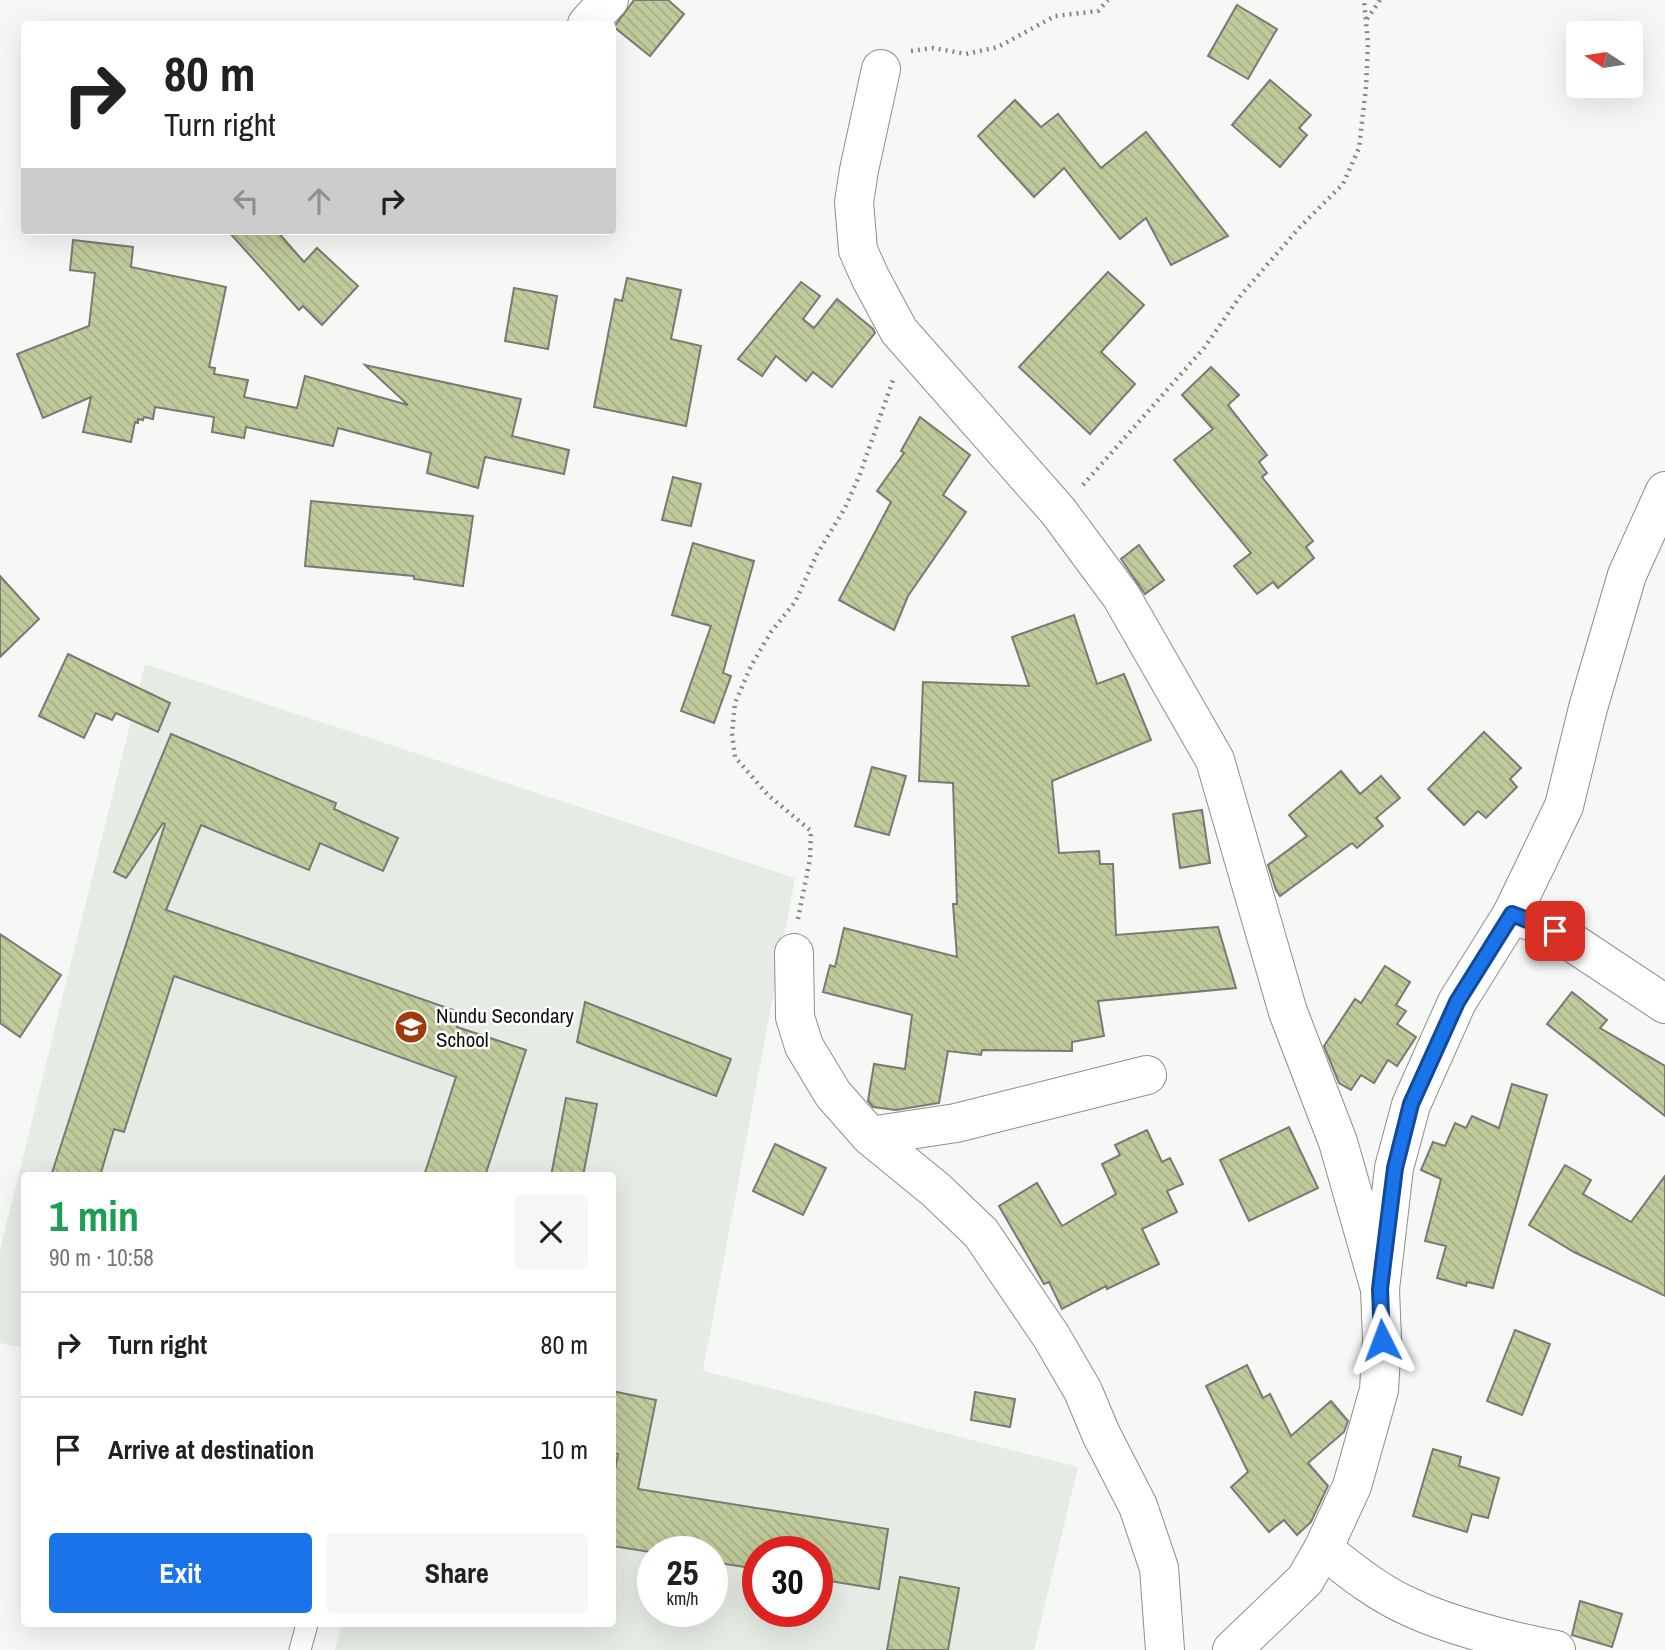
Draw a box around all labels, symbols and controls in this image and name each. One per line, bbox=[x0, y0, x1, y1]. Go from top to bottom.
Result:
north arrow bbox=[1566, 21, 1643, 98]
map controls bbox=[1566, 21, 1643, 98]
text: 80 m bbox=[164, 40, 256, 106]
icon: right bbox=[49, 49, 140, 140]
text: Turn right bbox=[164, 103, 276, 146]
icon: left bbox=[227, 182, 265, 220]
icon: ahead bbox=[300, 182, 338, 220]
icon: right bbox=[373, 182, 411, 220]
pin bbox=[1525, 901, 1585, 961]
icon: arrive bbox=[1536, 912, 1574, 950]
place label: Nundu Secondary School bbox=[436, 1001, 574, 1054]
school or university icon: Nundu Secondary School bbox=[392, 1008, 430, 1046]
text: 1 min bbox=[49, 1188, 139, 1244]
button: close bbox=[514, 1195, 588, 1269]
text: 90 m · 10:58 bbox=[49, 1242, 154, 1273]
position arrow bbox=[1345, 1303, 1419, 1377]
icon: right bbox=[49, 1326, 87, 1364]
text: Turn right bbox=[108, 1327, 207, 1362]
text: 80 m bbox=[541, 1327, 588, 1362]
icon: arrive bbox=[49, 1431, 87, 1469]
text: Arrive at destination bbox=[108, 1432, 314, 1467]
text: 10 m bbox=[541, 1432, 588, 1467]
button: Exit bbox=[49, 1533, 312, 1613]
button: Share bbox=[326, 1533, 588, 1613]
speed limit sign: 30 bbox=[742, 1536, 833, 1627]
text: 25 bbox=[667, 1549, 698, 1596]
text: km/h bbox=[667, 1586, 699, 1611]

